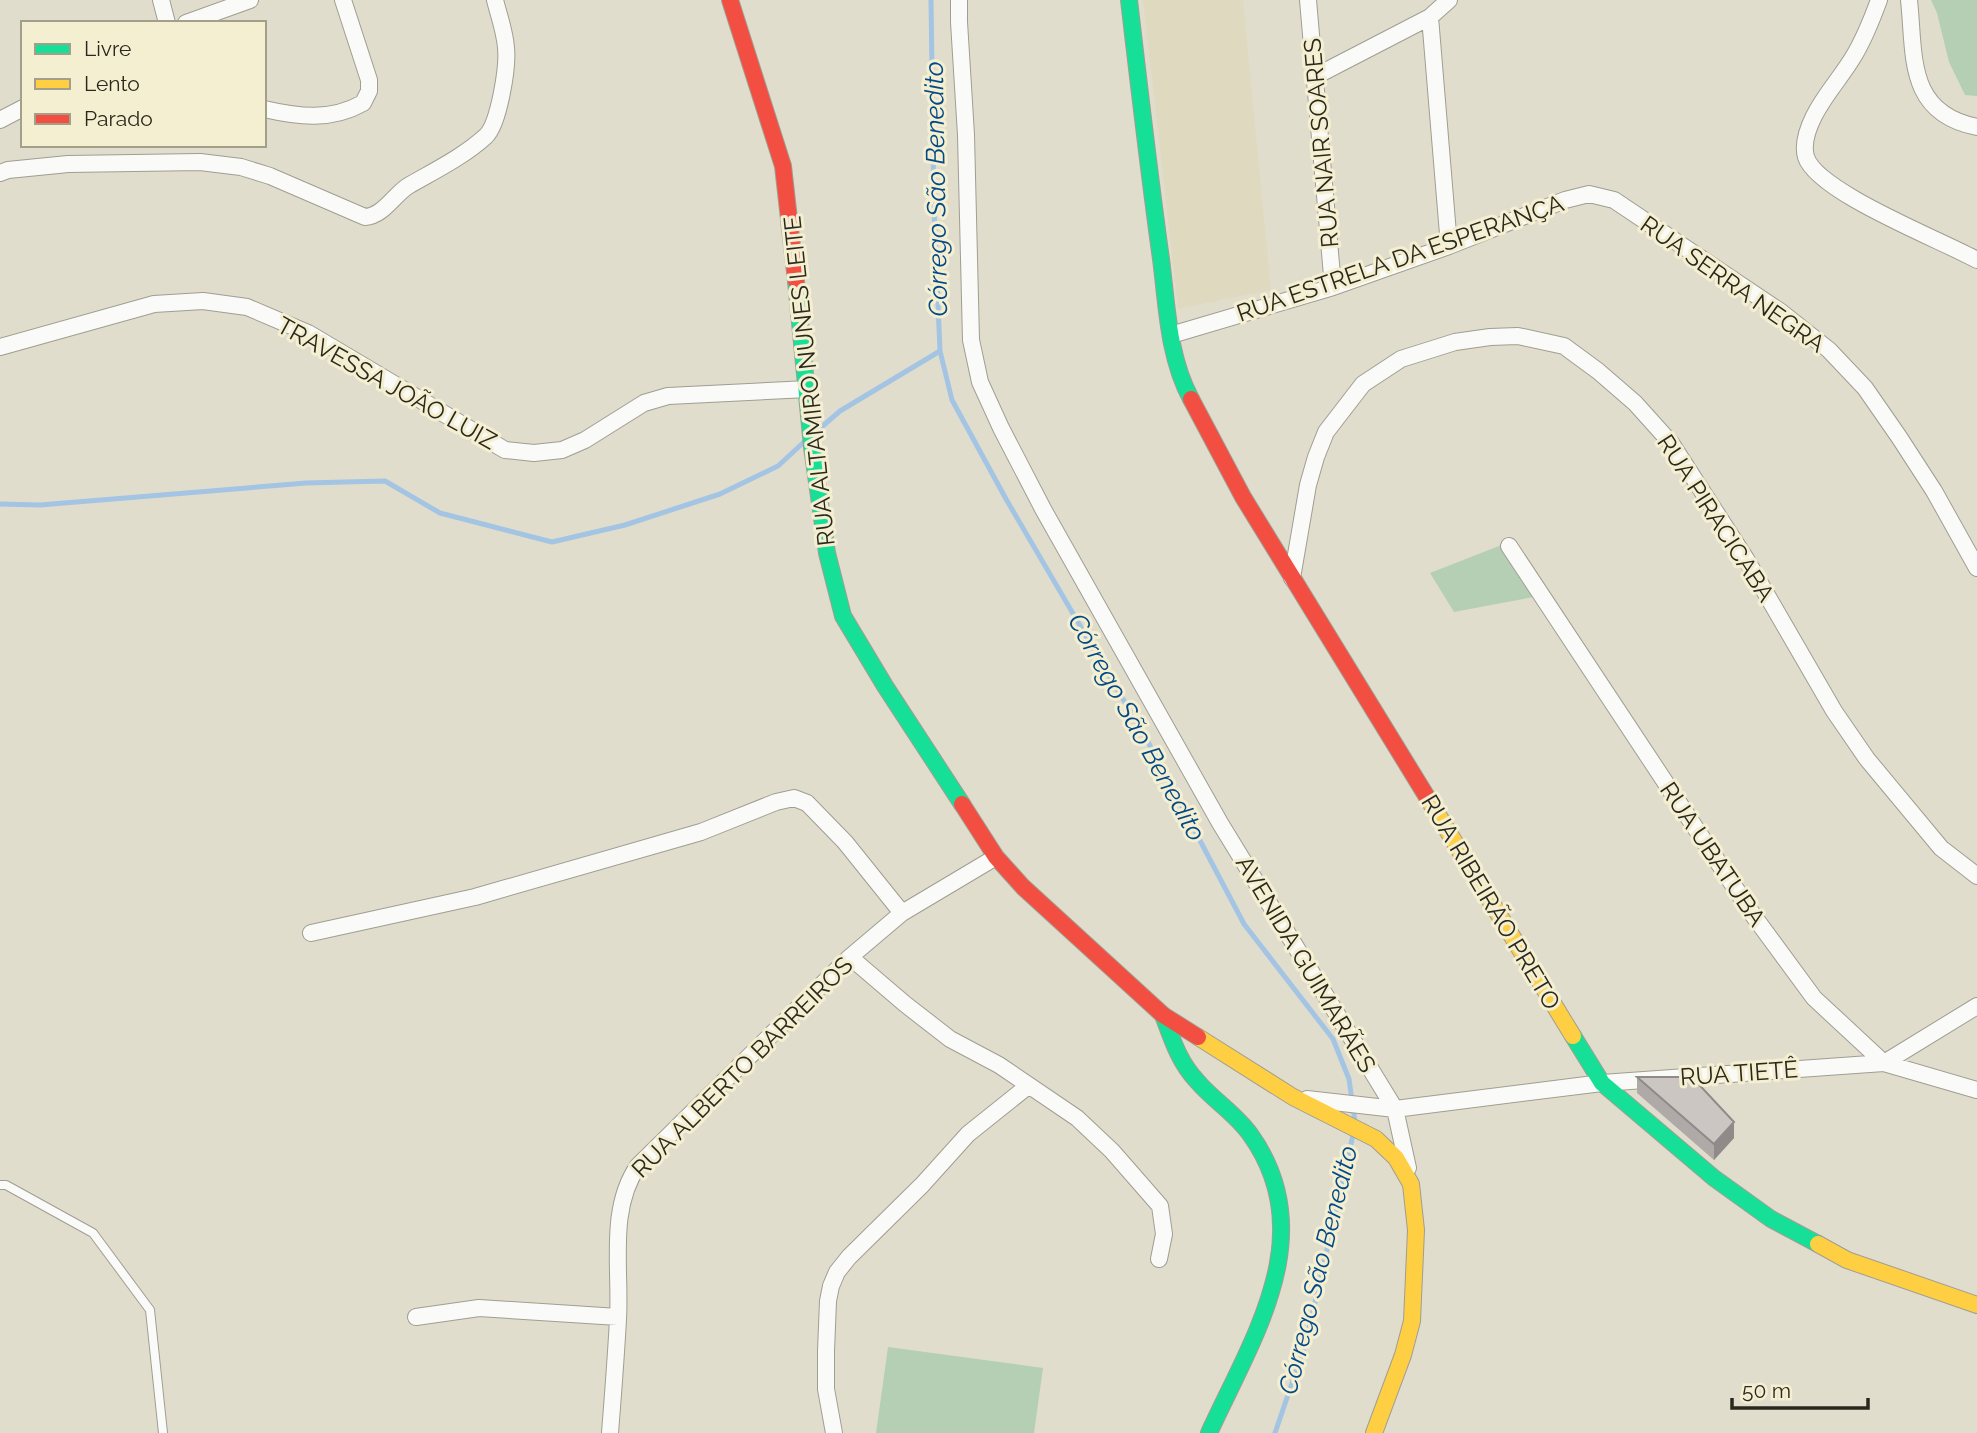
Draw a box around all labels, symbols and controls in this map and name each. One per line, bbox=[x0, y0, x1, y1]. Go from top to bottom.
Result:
legend bbox=[21, 21, 266, 147]
text: Livre bbox=[84, 36, 131, 61]
street label: RUA NAIR SOARES bbox=[1297, 37, 1345, 249]
water label: Córrego São Benedito bbox=[919, 61, 953, 317]
text: Lento bbox=[84, 71, 140, 96]
text: Parado bbox=[84, 106, 153, 131]
street label: RUA ESTRELA DA ESPERANÇA bbox=[1233, 188, 1567, 328]
street label: RUA SERRA NEGRA bbox=[1635, 209, 1831, 359]
street label: RUA ALTAMIRO NUNES LEITE bbox=[777, 215, 841, 547]
street label: TRAVESSA JOÃO LUIZ bbox=[272, 311, 502, 455]
street label: RUA PIRACICABA bbox=[1651, 429, 1781, 607]
water label: Córrego São Benedito bbox=[1062, 608, 1212, 846]
street label: RUA UBATUBA bbox=[1654, 776, 1772, 932]
street label: RUA RIBEIRÃO PRETO bbox=[1415, 789, 1567, 1015]
street label: AVENIDA GUIMARÃES bbox=[1230, 850, 1382, 1078]
street label: RUA ALBERTO BARREIROS bbox=[626, 951, 858, 1183]
street label: RUA TIETÊ bbox=[1679, 1054, 1799, 1092]
water label: Córrego São Benedito bbox=[1273, 1142, 1363, 1398]
scale bar bbox=[1732, 1366, 1868, 1410]
text: 50 m bbox=[1742, 1378, 1791, 1403]

